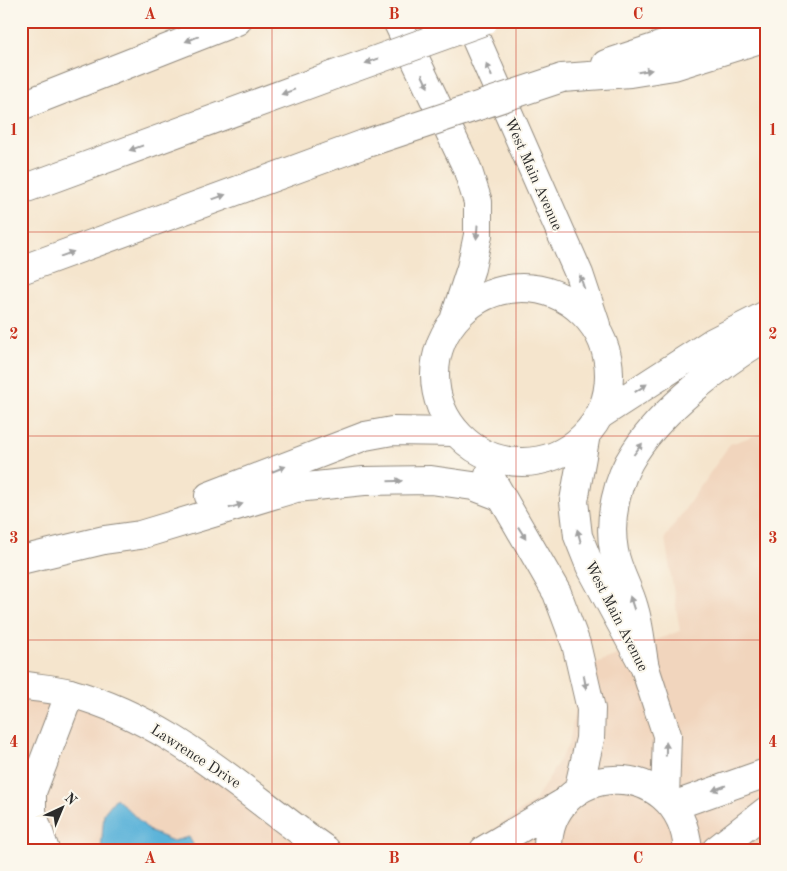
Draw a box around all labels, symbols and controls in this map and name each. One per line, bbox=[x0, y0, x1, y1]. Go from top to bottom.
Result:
text: A bbox=[144, 7, 156, 23]
text: B bbox=[388, 7, 400, 23]
text: C bbox=[633, 7, 643, 23]
one-way arrow bbox=[184, 36, 199, 43]
one-way arrow bbox=[365, 58, 380, 65]
one-way arrow bbox=[484, 63, 492, 77]
one-way arrow bbox=[638, 67, 654, 75]
one-way arrow bbox=[421, 74, 429, 88]
one-way arrow bbox=[281, 89, 296, 96]
street label: West Main Avenue bbox=[501, 116, 564, 233]
text: 1 bbox=[9, 123, 19, 139]
text: 1 bbox=[768, 123, 778, 139]
one-way arrow bbox=[128, 144, 143, 152]
one-way arrow bbox=[212, 193, 227, 200]
one-way arrow bbox=[473, 225, 481, 241]
one-way arrow bbox=[60, 250, 75, 258]
one-way arrow bbox=[577, 275, 585, 290]
text: 2 bbox=[9, 327, 19, 343]
text: 2 bbox=[768, 327, 778, 343]
one-way arrow bbox=[634, 383, 647, 393]
one-way arrow bbox=[633, 442, 643, 456]
one-way arrow bbox=[272, 465, 286, 473]
one-way arrow bbox=[387, 476, 403, 484]
one-way arrow bbox=[228, 502, 243, 510]
one-way arrow bbox=[517, 526, 527, 540]
one-way arrow bbox=[575, 529, 583, 544]
text: 3 bbox=[9, 531, 19, 547]
text: 3 bbox=[768, 531, 778, 547]
street label: West Main Avenue bbox=[581, 559, 650, 674]
one-way arrow bbox=[628, 595, 636, 610]
one-way arrow bbox=[582, 674, 590, 690]
street label: Lawrence Drive bbox=[148, 723, 243, 792]
text: 4 bbox=[9, 735, 19, 751]
text: 4 bbox=[768, 735, 778, 751]
one-way arrow bbox=[663, 741, 671, 757]
north arrow bbox=[38, 784, 88, 834]
one-way arrow bbox=[712, 785, 727, 792]
text: N bbox=[62, 791, 79, 808]
text: A bbox=[144, 851, 156, 867]
text: B bbox=[388, 851, 400, 867]
text: C bbox=[633, 851, 643, 867]

